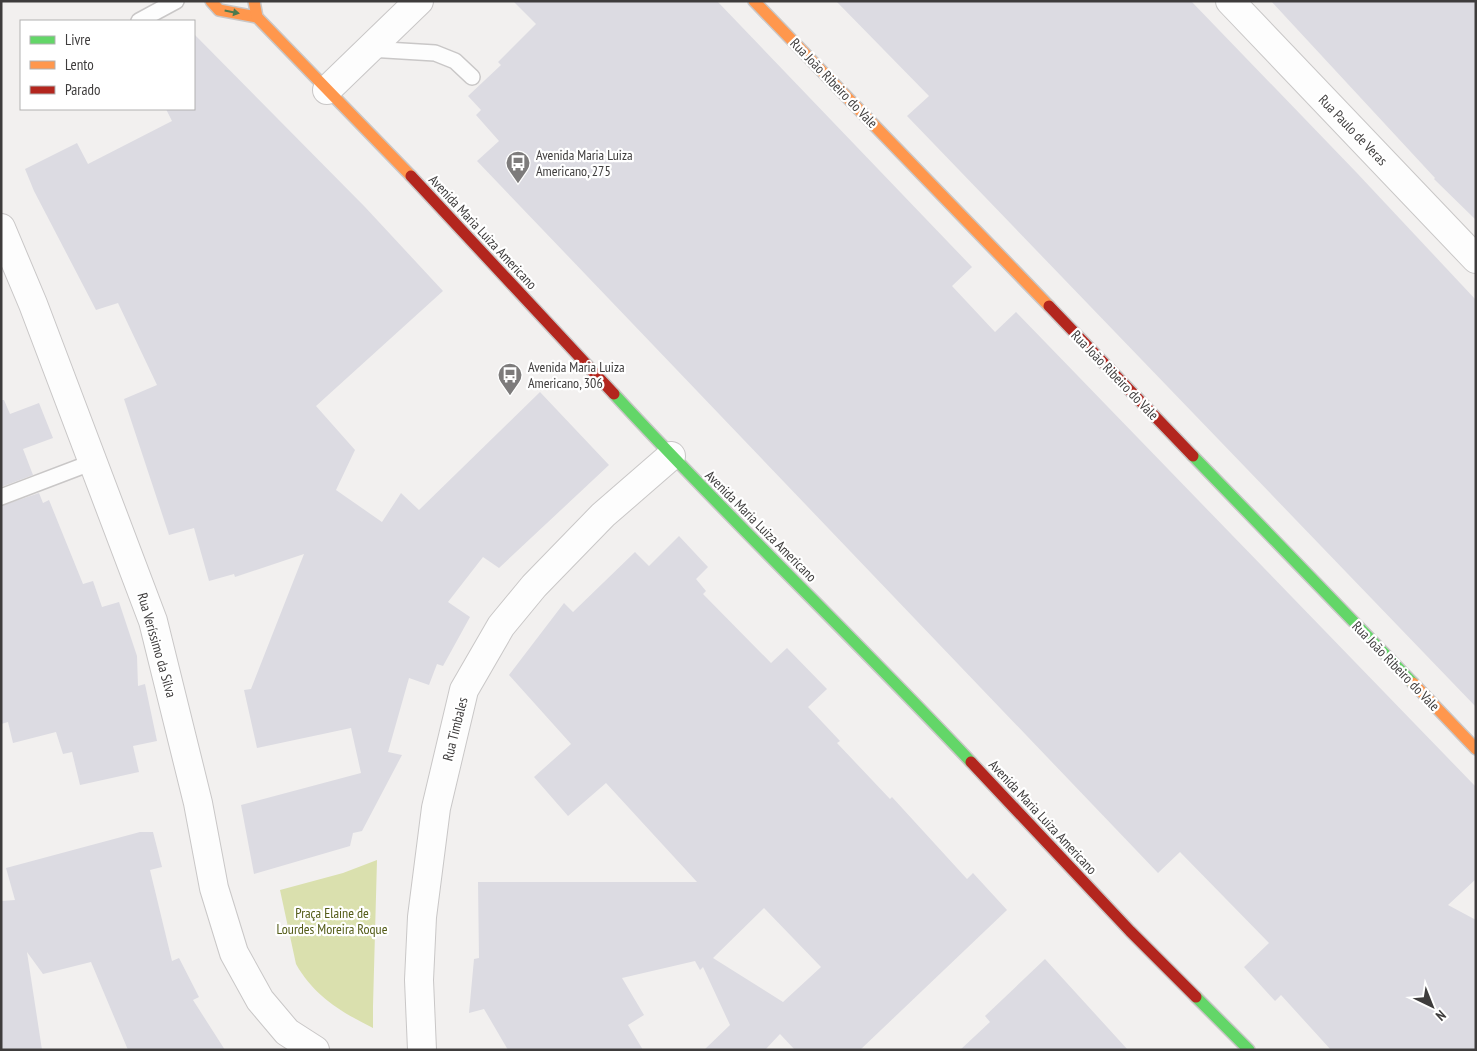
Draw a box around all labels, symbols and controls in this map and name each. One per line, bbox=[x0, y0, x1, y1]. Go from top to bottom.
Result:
one-way arrow bbox=[225, 9, 241, 17]
legend bbox=[20, 20, 195, 110]
text: Livre bbox=[65, 30, 91, 49]
street label: Rua João Ribeiro do Vale bbox=[786, 34, 882, 132]
text: Lento bbox=[65, 55, 94, 74]
text: Parado bbox=[65, 80, 100, 99]
street label: Rua Paulo de Veras bbox=[1315, 91, 1391, 169]
place label: Avenida Maria Luiza Americano, 275 bbox=[536, 146, 633, 180]
bus stop icon: Avenida Maria Luiza Americano, 275 bbox=[505, 150, 531, 184]
street label: Avenida Maria Luiza Americano bbox=[425, 171, 541, 293]
street label: Rua João Ribeiro do Vale bbox=[1067, 326, 1163, 424]
place label: Avenida Maria Luiza Americano, 306 bbox=[528, 358, 625, 392]
bus stop icon: Avenida Maria Luiza Americano, 306 bbox=[497, 362, 523, 396]
street label: Avenida Maria Luiza Americano bbox=[701, 466, 821, 586]
street label: Rua Veríssimo da Silva bbox=[133, 591, 181, 699]
street label: Rua João Ribeiro do Vale bbox=[1348, 617, 1444, 715]
street label: Rua Timbales bbox=[438, 695, 472, 763]
street label: Avenida Maria Luiza Americano bbox=[985, 756, 1101, 878]
park label: Praça Elaine de Lourdes Moreira Roque bbox=[277, 904, 388, 938]
north arrow bbox=[1407, 981, 1457, 1031]
text: N bbox=[1432, 1006, 1450, 1025]

